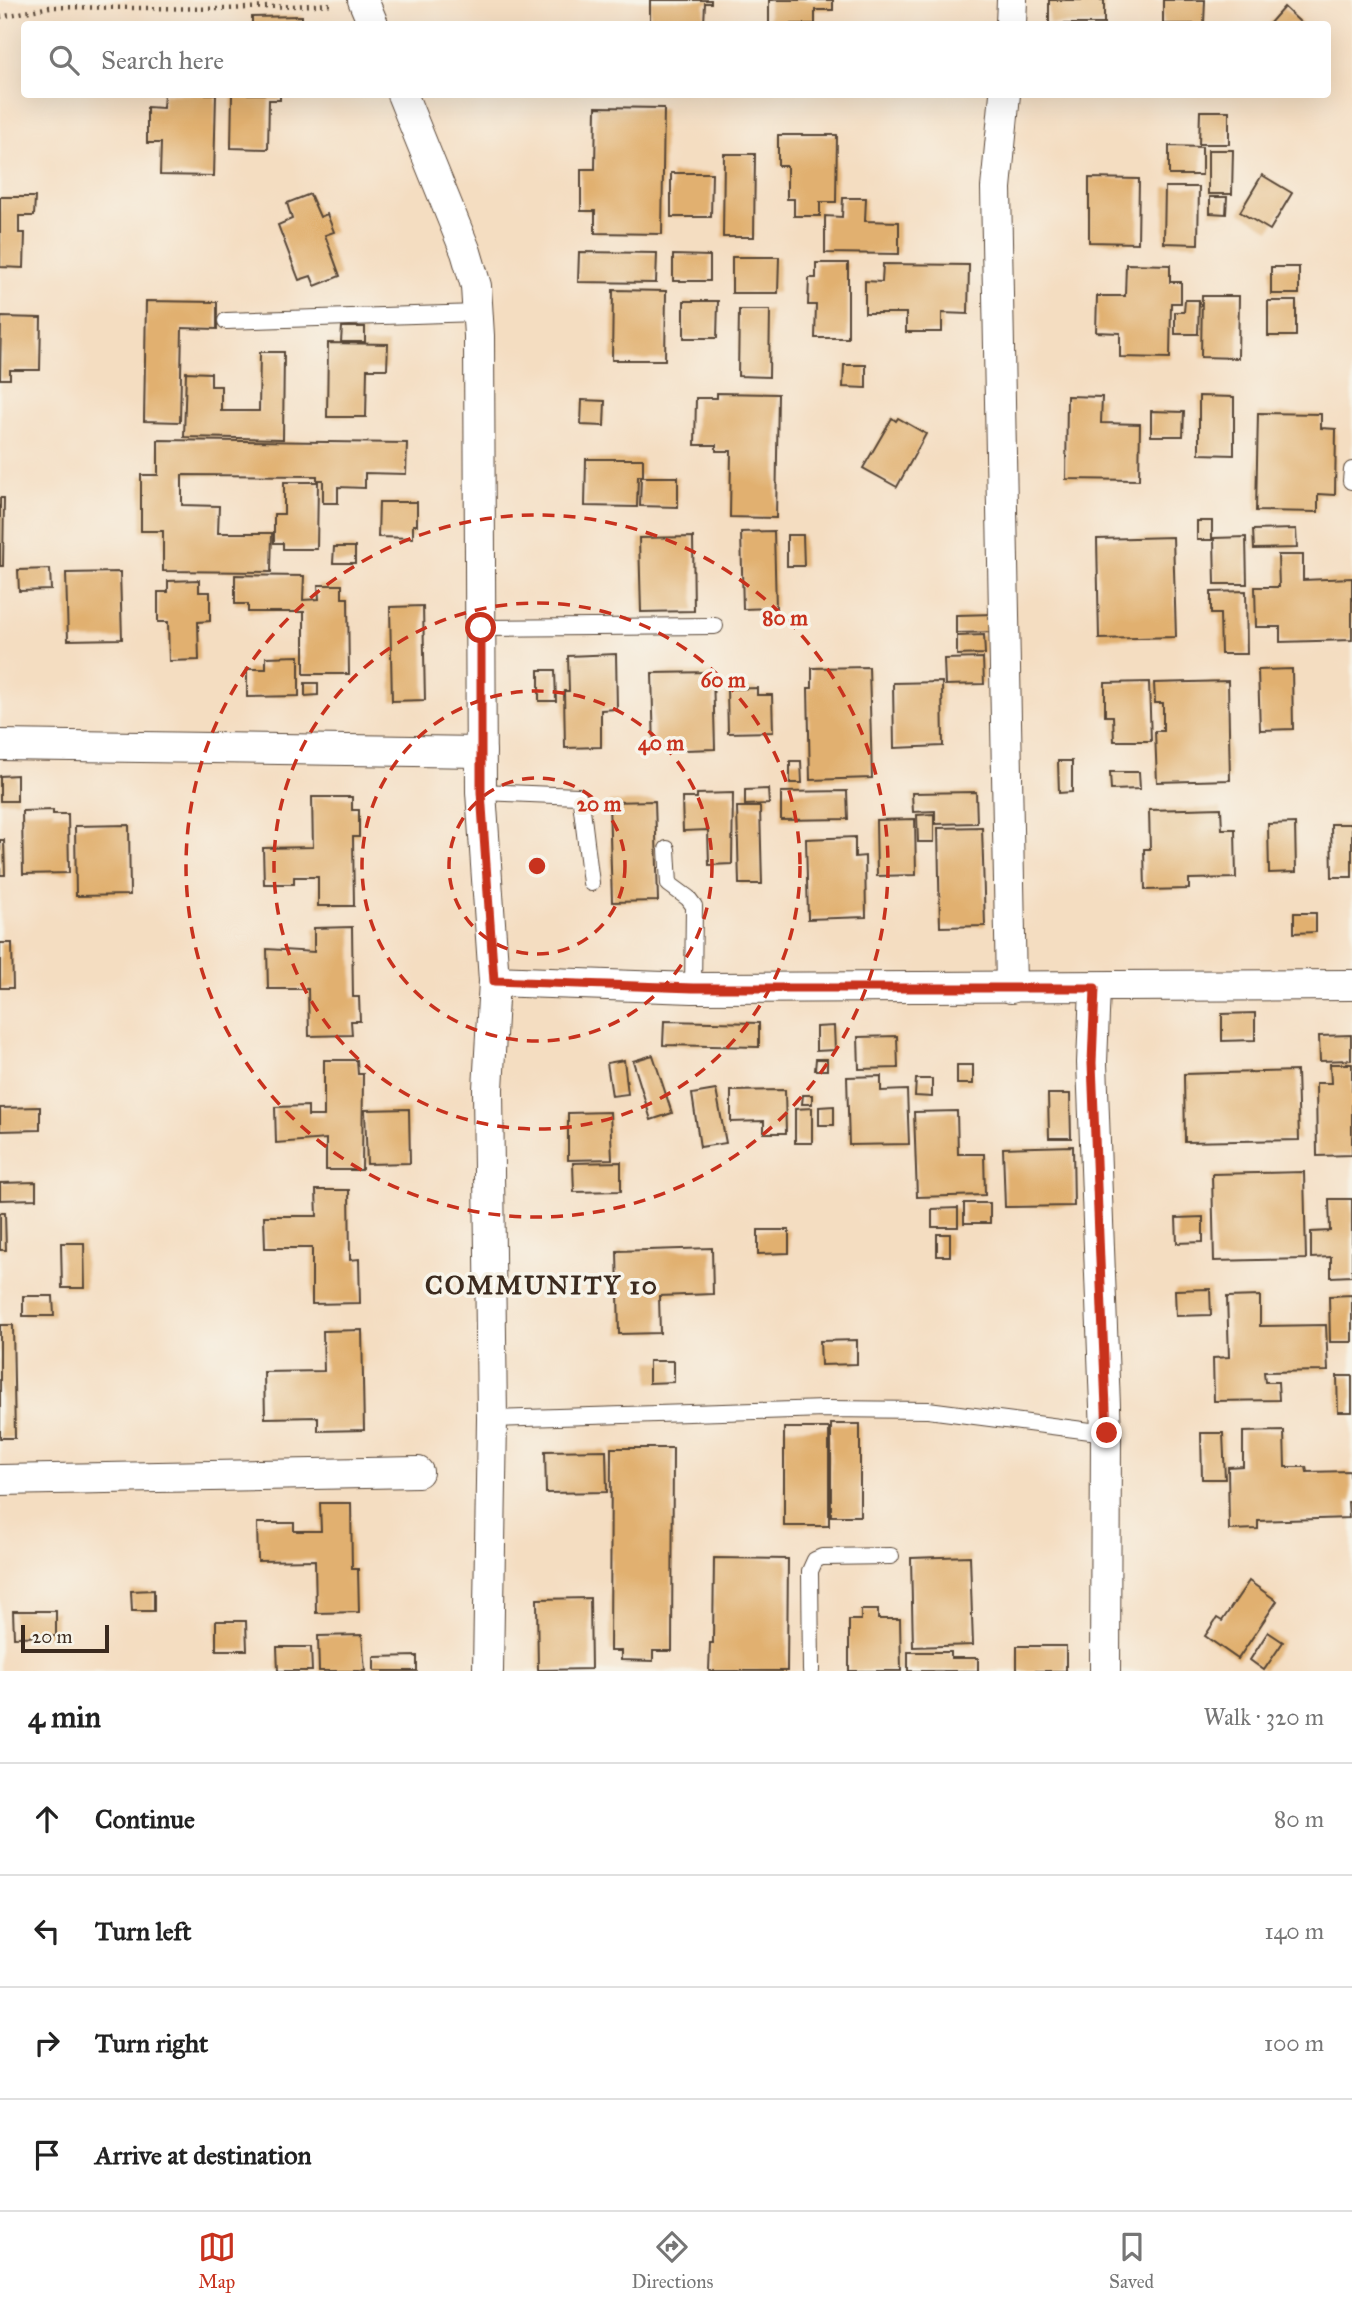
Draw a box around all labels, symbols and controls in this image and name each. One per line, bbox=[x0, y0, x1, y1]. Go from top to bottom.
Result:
search box bbox=[21, 21, 1331, 98]
icon: search bbox=[45, 41, 83, 79]
text: Search here bbox=[101, 44, 224, 76]
text: 80 m bbox=[762, 605, 808, 631]
route start bbox=[465, 612, 496, 643]
text: 60 m bbox=[700, 667, 746, 693]
text: 40 m bbox=[638, 730, 684, 756]
text: 20 m bbox=[577, 791, 622, 817]
centre of rings bbox=[525, 854, 549, 878]
district label: COMMUNITY 10 bbox=[425, 1269, 659, 1301]
route end bbox=[1091, 1417, 1122, 1448]
scale bar bbox=[21, 1622, 108, 1654]
text: 20 m bbox=[32, 1625, 73, 1648]
text: 4 min bbox=[28, 1699, 101, 1735]
text: Walk · 320 m bbox=[1204, 1703, 1324, 1731]
icon: ahead bbox=[28, 1800, 66, 1838]
text: Continue bbox=[95, 1803, 195, 1835]
text: 80 m bbox=[1274, 1805, 1324, 1833]
icon: left bbox=[28, 1912, 66, 1950]
text: Turn left bbox=[95, 1915, 191, 1947]
text: 140 m bbox=[1264, 1917, 1324, 1945]
icon: right bbox=[28, 2024, 66, 2062]
text: Turn right bbox=[95, 2027, 208, 2059]
text: 100 m bbox=[1264, 2029, 1324, 2057]
icon: arrive bbox=[28, 2136, 66, 2174]
text: Arrive at destination bbox=[95, 2139, 312, 2171]
tab: Map bbox=[198, 2228, 236, 2293]
tab: Directions bbox=[631, 2228, 713, 2293]
tab: Saved bbox=[1109, 2228, 1154, 2293]

